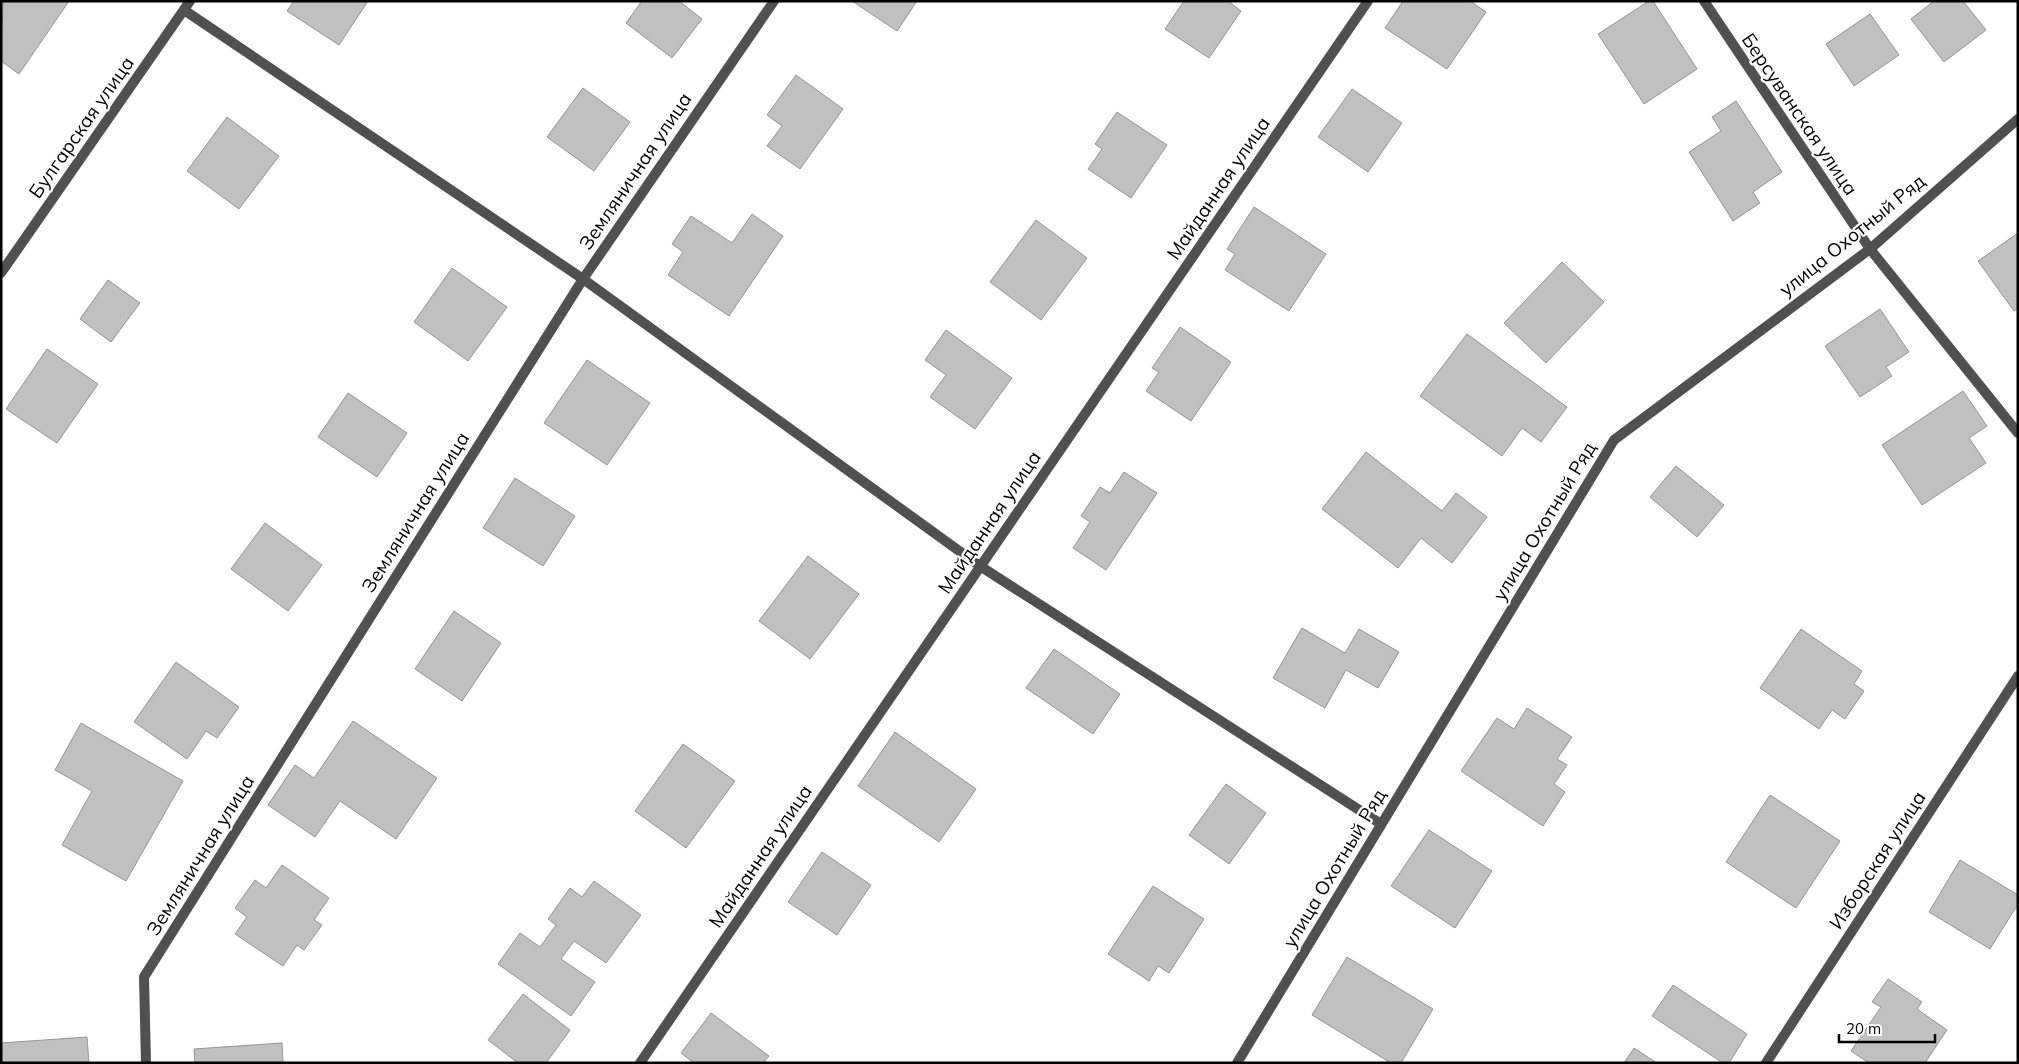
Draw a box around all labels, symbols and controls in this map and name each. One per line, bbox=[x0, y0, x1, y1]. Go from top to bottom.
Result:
street label: Берсуванская улица bbox=[1737, 28, 1863, 200]
street label: Булгарская улица bbox=[23, 52, 139, 202]
street label: Земляничная улица bbox=[573, 88, 697, 254]
street label: Майданная улица bbox=[1161, 112, 1275, 264]
street label: улица Охотный Ряд bbox=[1774, 168, 1930, 301]
street label: Земляничная улица bbox=[356, 427, 474, 597]
street label: улица Охотный Ряд bbox=[1487, 437, 1601, 605]
street label: Майданная улица bbox=[932, 446, 1046, 598]
street label: Земляничная улица bbox=[141, 770, 259, 940]
street label: Майданная улица bbox=[703, 780, 817, 932]
street label: улица Охотный Ряд bbox=[1277, 784, 1391, 952]
street label: Изборская улица bbox=[1823, 786, 1931, 934]
scale bar bbox=[1839, 1012, 1935, 1044]
text: 20 m bbox=[1846, 1019, 1881, 1038]

